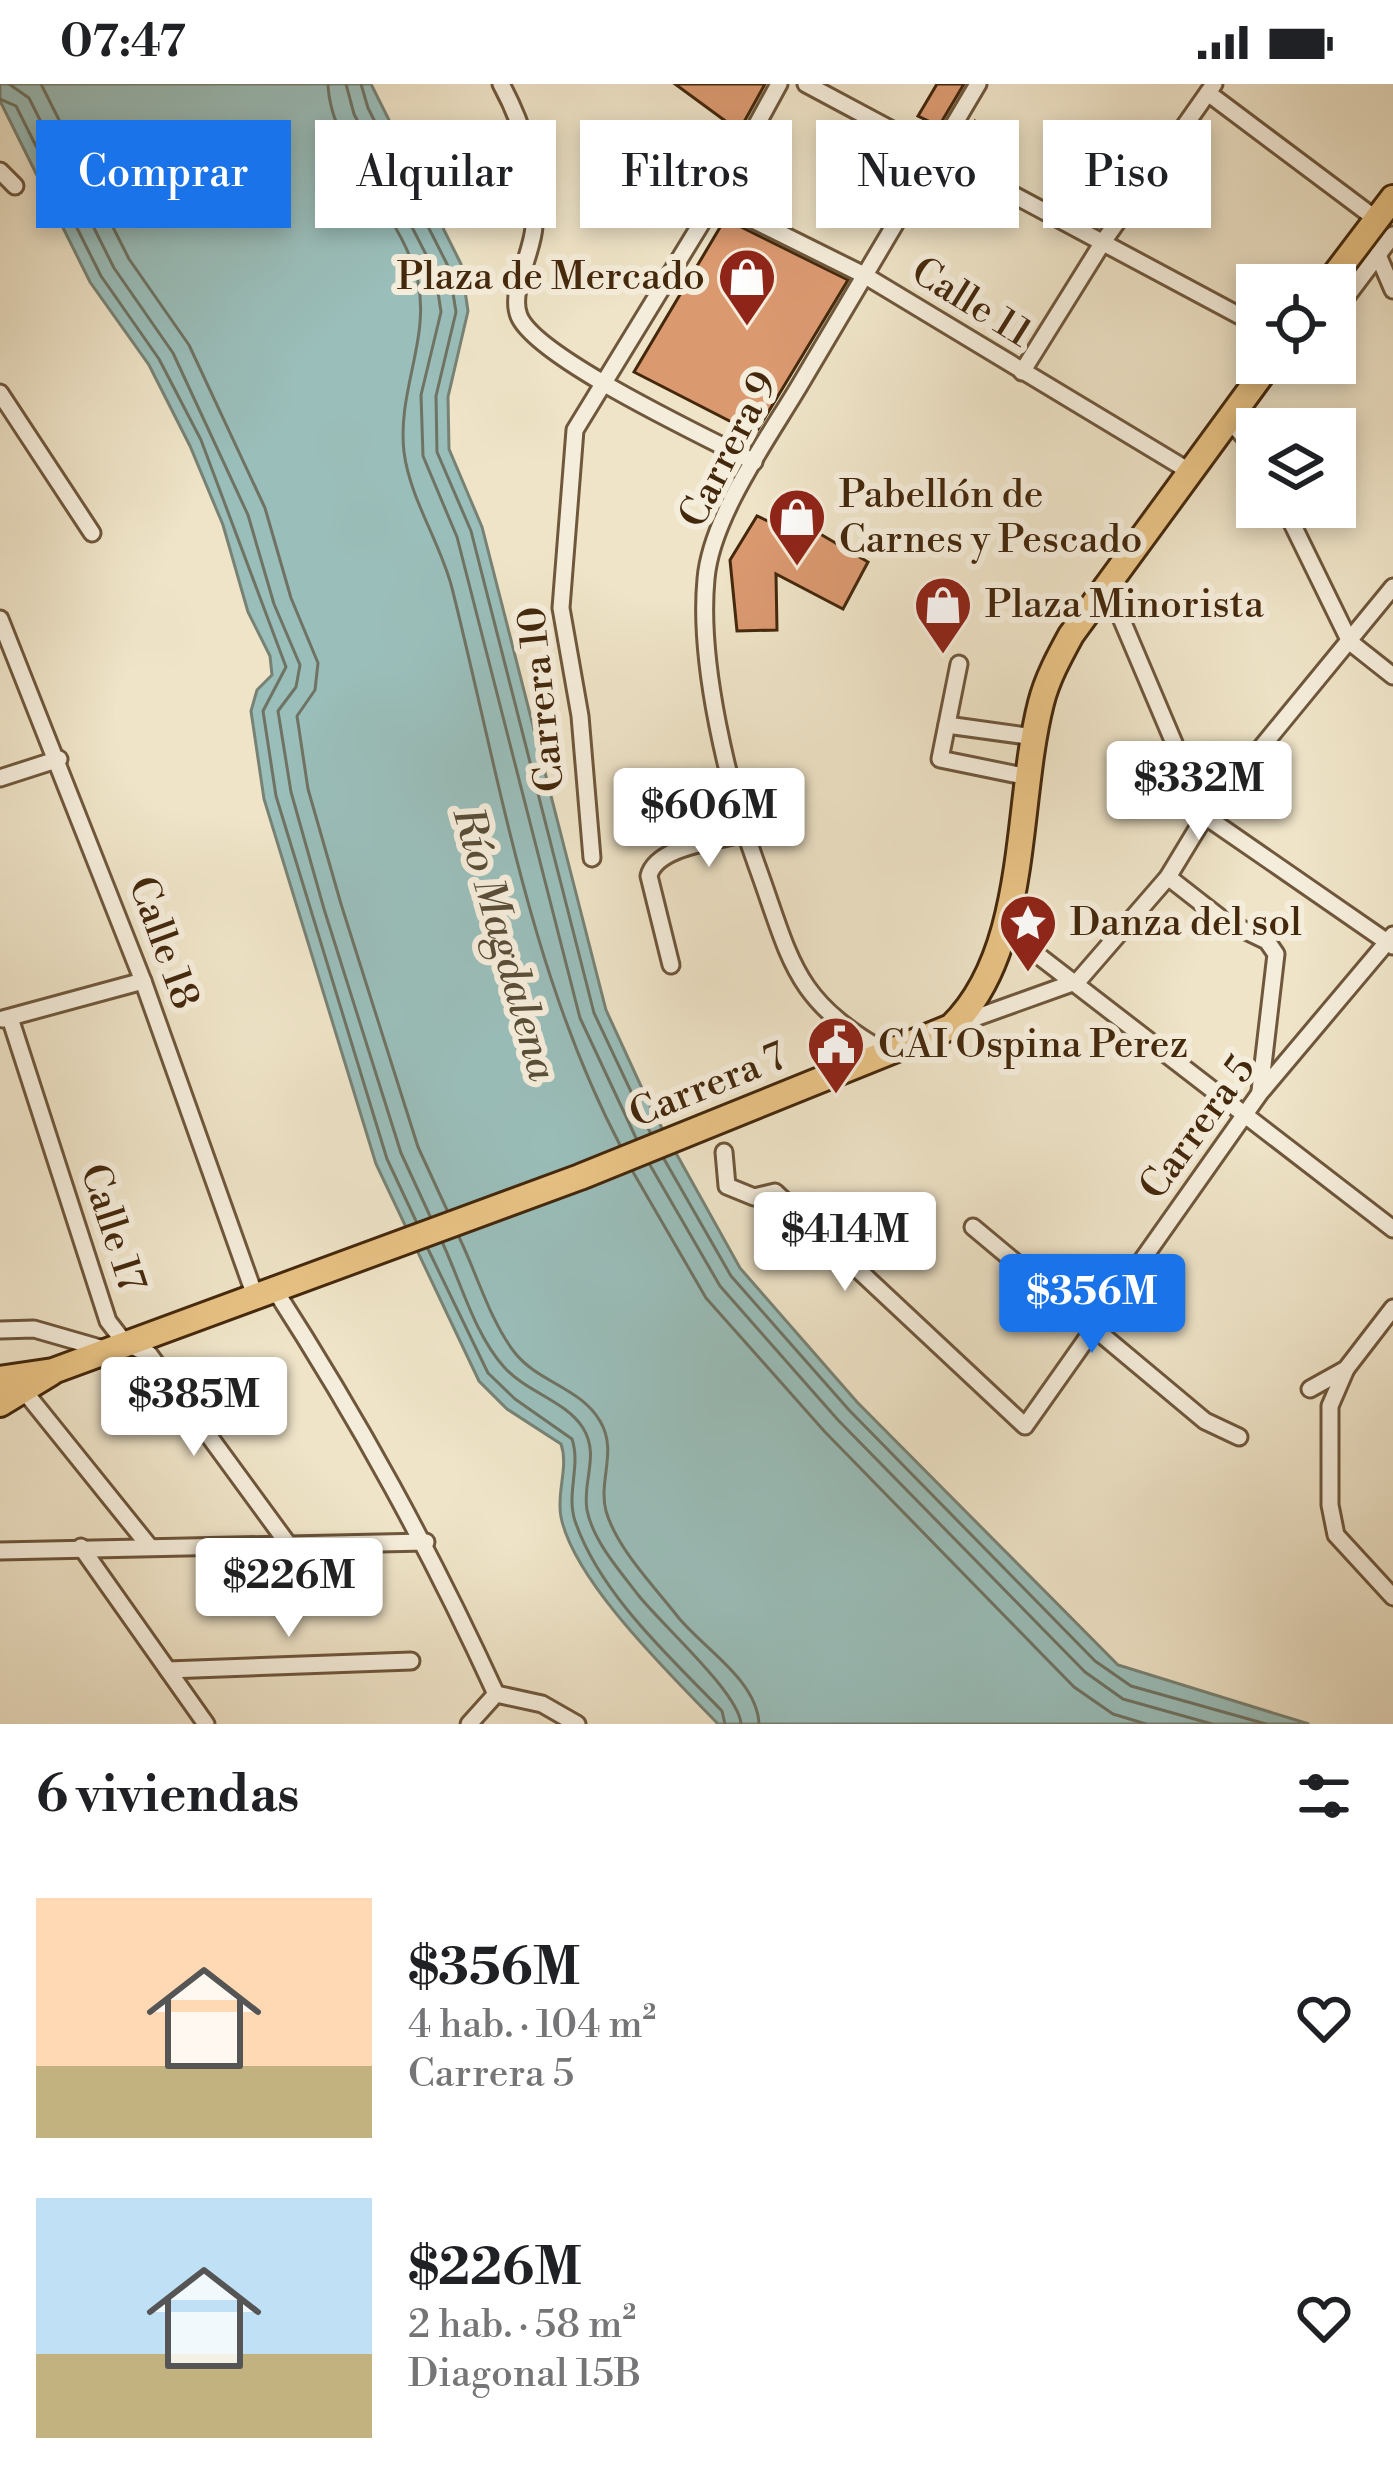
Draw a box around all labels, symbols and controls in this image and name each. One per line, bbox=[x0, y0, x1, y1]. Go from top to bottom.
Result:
text: 07:47 bbox=[60, 14, 186, 71]
chip: Comprar bbox=[36, 120, 291, 228]
chip: Alquilar bbox=[315, 120, 556, 228]
chip: Filtros bbox=[580, 120, 792, 228]
chip: Nuevo bbox=[816, 120, 1019, 228]
chip: Piso bbox=[1043, 120, 1211, 228]
shop icon: Plaza de Mercado bbox=[716, 246, 778, 328]
street label: Calle 11 bbox=[902, 247, 1040, 359]
place label: Plaza de Mercado bbox=[397, 253, 705, 302]
map controls bbox=[1236, 264, 1356, 528]
button: locate bbox=[1236, 264, 1356, 384]
street label: Carrera 9 bbox=[669, 364, 789, 536]
button: layers bbox=[1236, 408, 1356, 528]
place label: Pabellón de Carnes y Pescado bbox=[839, 471, 1143, 565]
shop icon: Pabellón de Carnes y Pescado bbox=[766, 486, 828, 568]
shop icon: Plaza Minorista bbox=[912, 574, 974, 656]
place label: Plaza Minorista bbox=[985, 581, 1264, 630]
street label: Carrera 10 bbox=[508, 604, 576, 794]
pin: $332M bbox=[1115, 741, 1283, 843]
text: $332M bbox=[1134, 755, 1264, 804]
pin: $606M bbox=[625, 768, 793, 870]
text: $606M bbox=[641, 782, 777, 831]
water label: Río Magdalena bbox=[439, 800, 569, 1088]
street label: Calle 18 bbox=[117, 870, 209, 1016]
place icon: Danza del sol bbox=[997, 892, 1059, 974]
place label: Danza del sol bbox=[1070, 899, 1302, 948]
public building icon: CAI Ospina Perez bbox=[805, 1014, 867, 1096]
place label: CAI Ospina Perez bbox=[878, 1021, 1188, 1070]
street label: Carrera 7 bbox=[623, 1032, 794, 1140]
street label: Carrera 5 bbox=[1129, 1046, 1267, 1210]
street label: Calle 17 bbox=[68, 1158, 156, 1299]
pin: $414M bbox=[761, 1192, 929, 1294]
text: $414M bbox=[781, 1206, 909, 1255]
pin: $356M bbox=[1008, 1254, 1176, 1356]
text: $356M bbox=[1026, 1268, 1158, 1317]
pin: $385M bbox=[110, 1357, 278, 1459]
text: $385M bbox=[128, 1371, 260, 1420]
pin: $226M bbox=[205, 1538, 373, 1640]
text: $226M bbox=[223, 1552, 355, 1601]
icon: filters bbox=[1291, 1763, 1357, 1829]
text: 6 viviendas bbox=[36, 1764, 299, 1828]
text: $356M bbox=[408, 1937, 580, 2001]
icon: home bbox=[132, 1946, 276, 2090]
icon: heart bbox=[1291, 1985, 1357, 2051]
text: 4 hab. · 104 m² bbox=[408, 2001, 656, 2050]
text: Carrera 5 bbox=[408, 2050, 574, 2099]
text: $226M bbox=[408, 2237, 581, 2301]
icon: home bbox=[132, 2246, 276, 2390]
icon: heart bbox=[1291, 2285, 1357, 2351]
text: 2 hab. · 58 m² bbox=[408, 2301, 636, 2350]
text: Diagonal 15B bbox=[408, 2350, 641, 2399]

